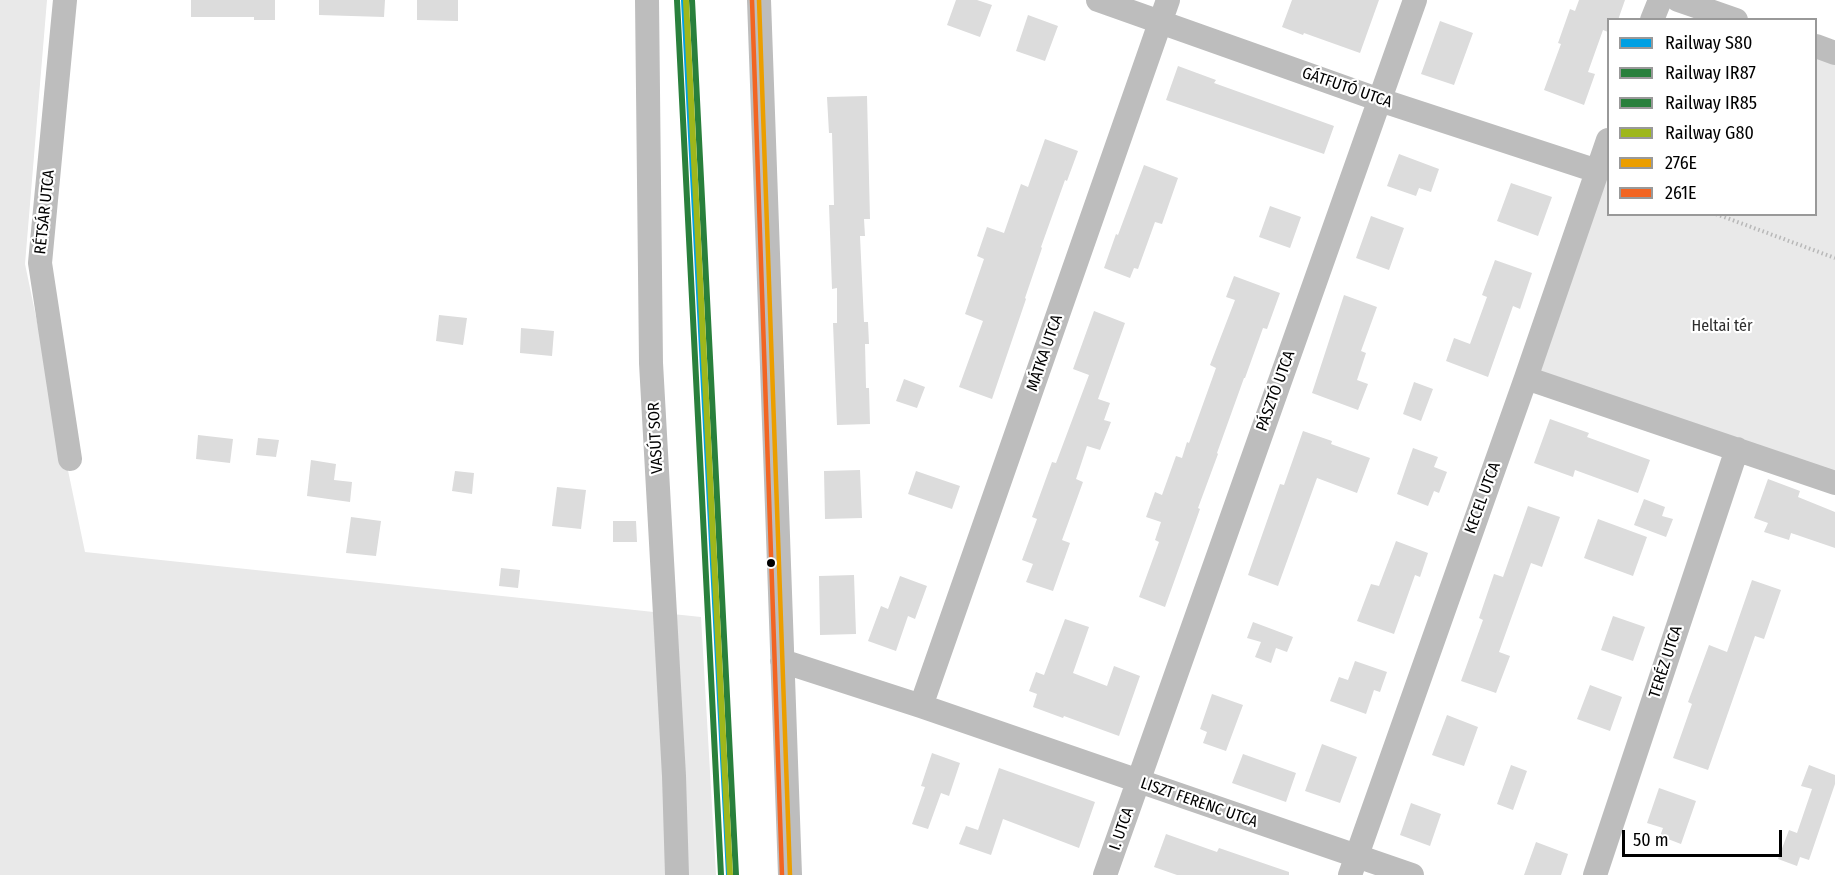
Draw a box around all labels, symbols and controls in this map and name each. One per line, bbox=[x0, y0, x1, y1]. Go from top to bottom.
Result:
legend bbox=[1607, 18, 1817, 216]
text: Railway S80 bbox=[1665, 32, 1752, 54]
text: Railway IR87 bbox=[1665, 62, 1756, 84]
street label: GÁTFUTÓ UTCA bbox=[1299, 64, 1395, 112]
text: Railway IR85 bbox=[1665, 92, 1757, 114]
text: Railway G80 bbox=[1665, 122, 1754, 144]
text: 276E bbox=[1665, 152, 1697, 174]
street label: RÉTSÁR UTCA bbox=[31, 169, 59, 255]
text: 261E bbox=[1665, 182, 1697, 204]
street label: MÁTKA UTCA bbox=[1023, 312, 1067, 394]
park label: Heltai tér bbox=[1691, 317, 1753, 337]
street label: PÁSZTÓ UTCA bbox=[1253, 348, 1299, 434]
street label: VASÚT SOR bbox=[645, 402, 667, 474]
street label: KECEL UTCA bbox=[1461, 459, 1505, 537]
unlabelled marker bbox=[765, 557, 777, 569]
street label: TERÉZ UTCA bbox=[1645, 623, 1687, 701]
street label: LISZT FERENC UTCA bbox=[1138, 774, 1260, 832]
street label: I. UTCA bbox=[1106, 805, 1138, 853]
scale bar bbox=[1625, 818, 1786, 856]
text: 50 m bbox=[1633, 829, 1669, 851]

